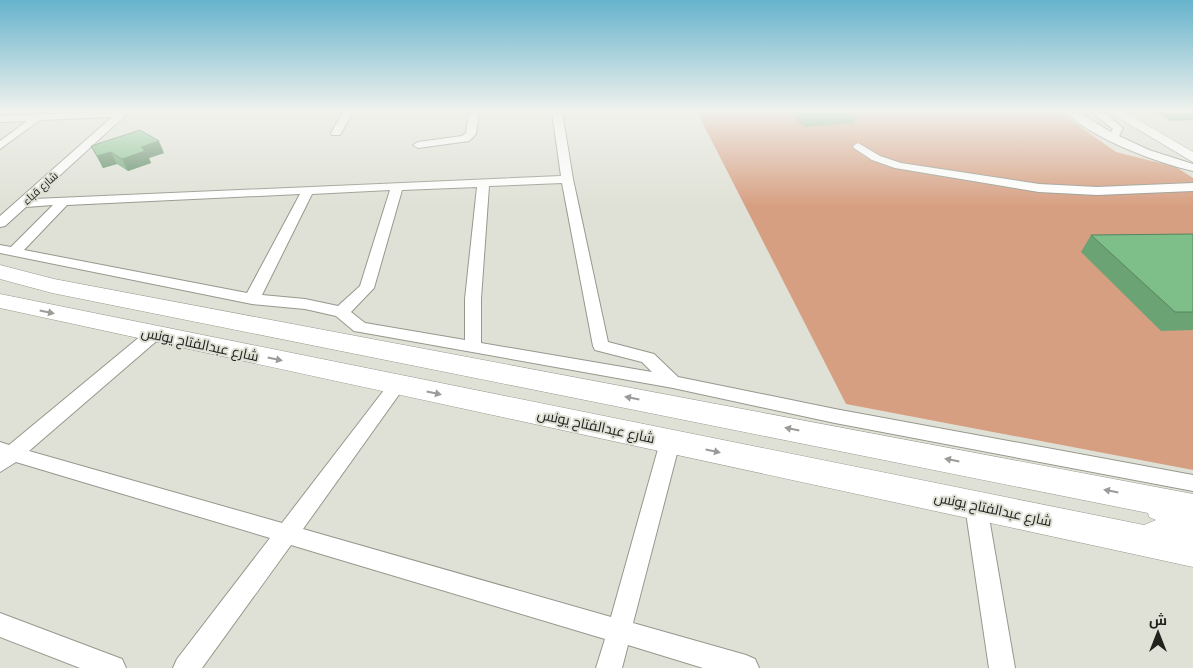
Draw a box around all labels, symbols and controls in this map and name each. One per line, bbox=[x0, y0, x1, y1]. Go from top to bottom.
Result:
street label: شارع قباء bbox=[20, 169, 61, 208]
one-way arrow bbox=[40, 308, 55, 316]
street label: شارع عبدالفتاح يونس bbox=[140, 324, 260, 365]
one-way arrow bbox=[267, 356, 283, 364]
one-way arrow bbox=[427, 389, 443, 397]
one-way arrow bbox=[625, 394, 640, 402]
street label: شارع عبدالفتاح يونس bbox=[536, 406, 656, 447]
one-way arrow bbox=[784, 425, 800, 433]
one-way arrow bbox=[706, 447, 722, 455]
one-way arrow bbox=[944, 456, 959, 464]
one-way arrow bbox=[1103, 487, 1119, 495]
street label: شارع عبدالفتاح يونس bbox=[933, 489, 1053, 530]
north arrow bbox=[1133, 608, 1183, 658]
text: ش bbox=[1149, 612, 1167, 629]

